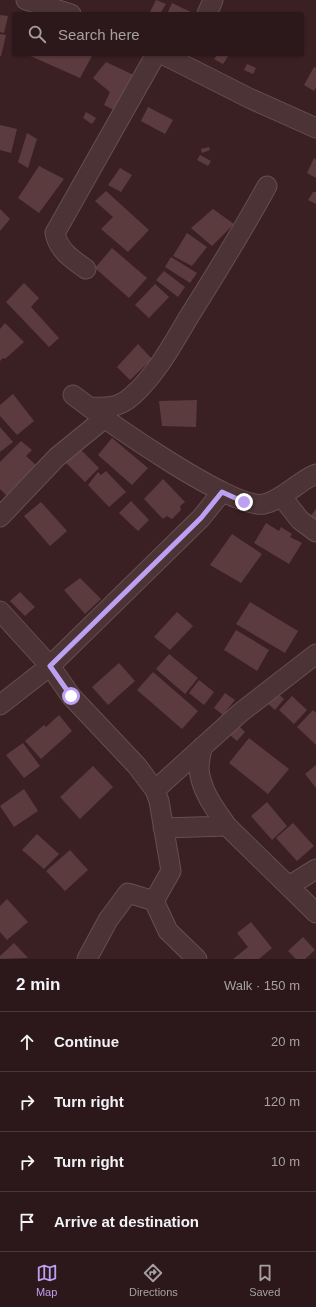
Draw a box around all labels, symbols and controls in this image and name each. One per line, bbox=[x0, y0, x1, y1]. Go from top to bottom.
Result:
search box bbox=[12, 12, 304, 56]
icon: search bbox=[26, 23, 48, 45]
text: Search here bbox=[58, 26, 140, 43]
route end bbox=[235, 493, 253, 511]
route start bbox=[62, 687, 80, 705]
text: 2 min bbox=[16, 975, 60, 994]
text: Walk · 150 m bbox=[224, 978, 300, 993]
icon: ahead bbox=[16, 1031, 38, 1053]
text: Continue bbox=[54, 1033, 119, 1050]
text: 20 m bbox=[271, 1034, 300, 1049]
icon: right bbox=[16, 1091, 38, 1113]
text: Turn right bbox=[54, 1093, 124, 1110]
text: 120 m bbox=[264, 1094, 300, 1109]
icon: right bbox=[16, 1151, 38, 1173]
text: Turn right bbox=[54, 1153, 124, 1170]
text: 10 m bbox=[271, 1154, 300, 1169]
icon: arrive bbox=[16, 1211, 38, 1233]
text: Arrive at destination bbox=[54, 1213, 199, 1230]
tab: Map bbox=[36, 1262, 58, 1298]
tab: Directions bbox=[129, 1262, 178, 1298]
tab: Saved bbox=[249, 1262, 280, 1298]

